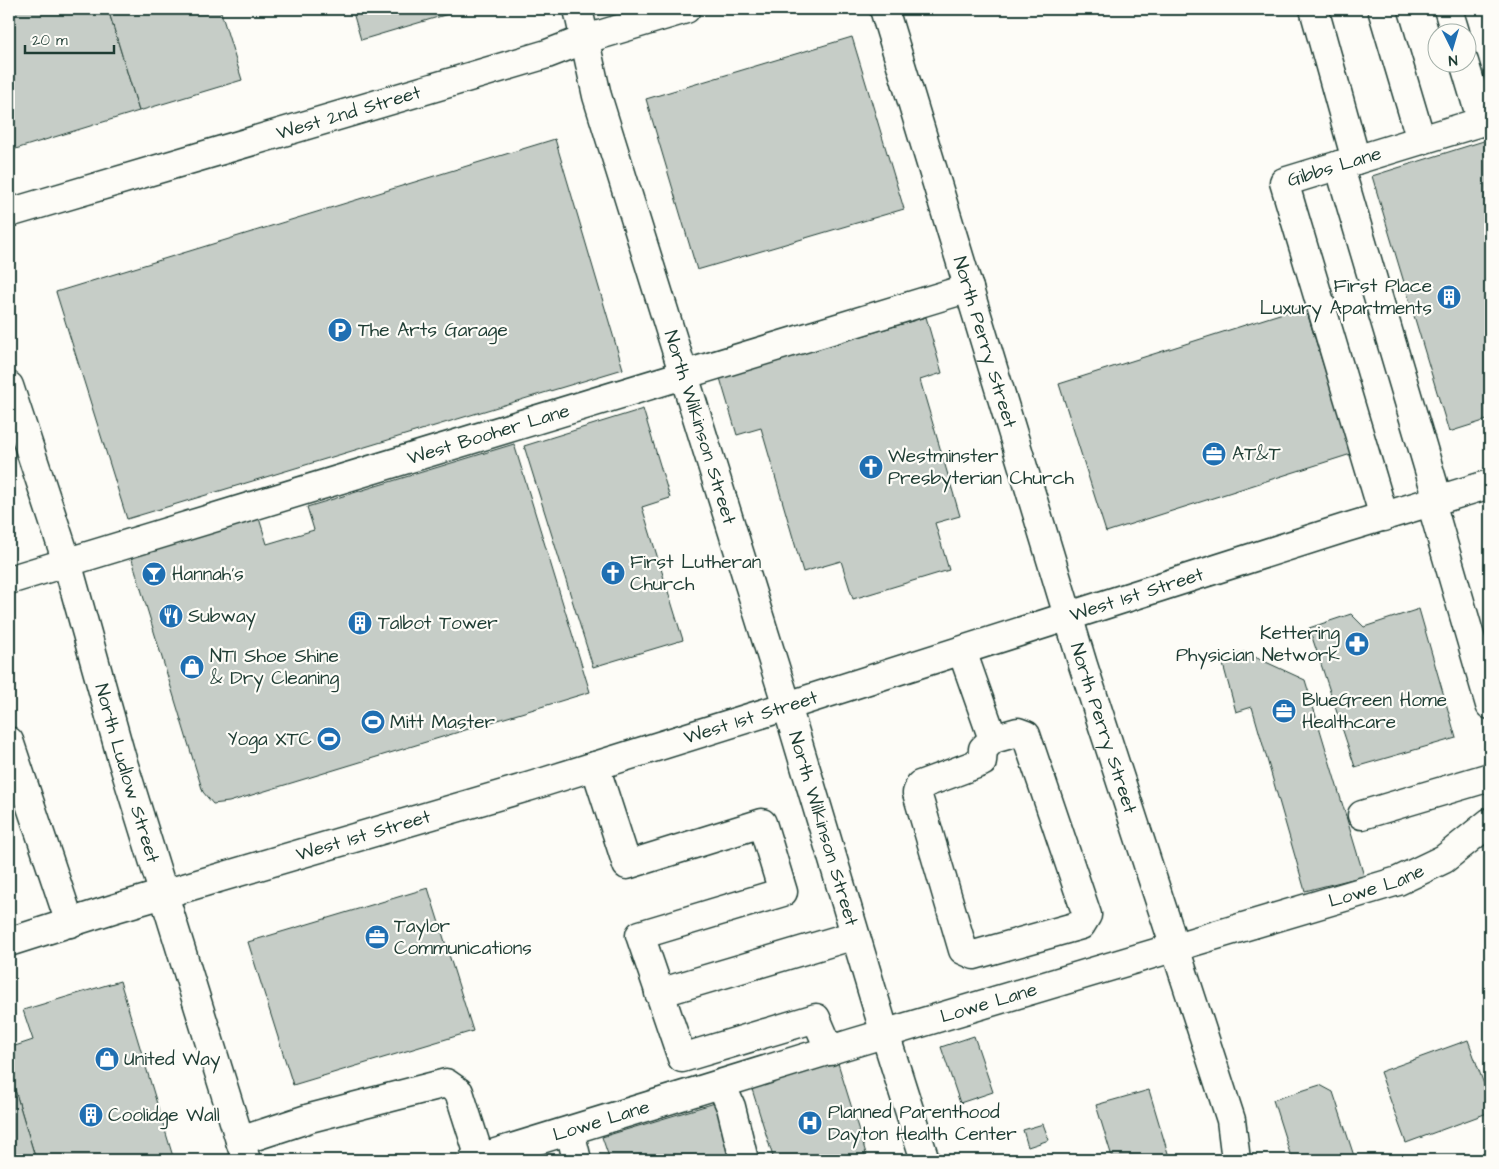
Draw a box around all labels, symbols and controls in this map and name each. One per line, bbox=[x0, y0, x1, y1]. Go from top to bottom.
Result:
scale bar bbox=[25, 22, 114, 54]
north arrow bbox=[1426, 22, 1476, 72]
text: 20 m bbox=[32, 30, 68, 51]
text: N bbox=[1448, 50, 1458, 70]
street label: West 2nd Street bbox=[273, 78, 424, 147]
street label: Gibbs Lane bbox=[1284, 140, 1385, 194]
street label: North Perry Street bbox=[946, 253, 1024, 431]
place label: First Place Luxury Apartments bbox=[1260, 273, 1432, 323]
building icon: First Place Luxury Apartments bbox=[1436, 284, 1462, 310]
parking icon: The Arts Garage bbox=[327, 317, 353, 343]
place label: The Arts Garage bbox=[358, 317, 508, 345]
street label: North Wilkinson Street bbox=[657, 327, 743, 528]
street label: West Booher Lane bbox=[404, 397, 573, 472]
office icon: AT&T bbox=[1201, 441, 1227, 467]
place label: AT&T bbox=[1232, 441, 1281, 468]
place label: Westminster Presbyterian Church bbox=[888, 443, 1075, 493]
church icon: Westminster Presbyterian Church bbox=[858, 454, 884, 480]
place label: First Lutheran Church bbox=[630, 549, 761, 598]
church icon: First Lutheran Church bbox=[600, 560, 626, 586]
street label: West 1st Street bbox=[1066, 560, 1207, 628]
bar icon: Hannah's bbox=[141, 561, 167, 587]
place label: Hannah's bbox=[172, 561, 244, 588]
restaurant icon: Subway bbox=[158, 603, 184, 629]
place label: Subway bbox=[188, 603, 257, 631]
building icon: Talbot Tower bbox=[347, 610, 373, 636]
place label: Talbot Tower bbox=[378, 610, 498, 637]
place label: Kettering Physician Network bbox=[1176, 620, 1340, 670]
pharmacy icon: Kettering Physician Network bbox=[1344, 631, 1370, 657]
street label: North Perry Street bbox=[1064, 640, 1144, 817]
place label: NTI Shoe Shine & Dry Cleaning bbox=[210, 643, 339, 693]
shop icon: NTI Shoe Shine & Dry Cleaning bbox=[179, 654, 205, 680]
street label: North Ludlow Street bbox=[88, 681, 167, 866]
street label: West 1st Street bbox=[680, 683, 821, 751]
place label: BlueGreen Home Healthcare bbox=[1302, 687, 1447, 736]
office icon: BlueGreen Home Healthcare bbox=[1271, 698, 1297, 724]
sports icon: Mitt Master bbox=[360, 709, 386, 735]
place label: Mitt Master bbox=[390, 709, 495, 736]
place label: Yoga XTC bbox=[227, 726, 313, 754]
sports icon: Yoga XTC bbox=[316, 726, 342, 752]
street label: North Wilkinson Street bbox=[782, 728, 866, 929]
street label: West 1st Street bbox=[293, 803, 434, 868]
street label: Lowe Lane bbox=[1325, 857, 1429, 914]
place label: Taylor Communications bbox=[394, 913, 532, 962]
office icon: Taylor Communications bbox=[364, 924, 390, 950]
street label: Lowe Lane bbox=[937, 976, 1040, 1030]
shop icon: United Way bbox=[94, 1046, 120, 1072]
place label: United Way bbox=[124, 1046, 221, 1074]
street label: Lowe Lane bbox=[549, 1093, 653, 1148]
place label: Planned Parenthood Dayton Health Center bbox=[828, 1099, 1017, 1149]
building icon: Coolidge Wall bbox=[78, 1102, 104, 1128]
place label: Coolidge Wall bbox=[108, 1102, 220, 1130]
hospital icon: Planned Parenthood Dayton Health Center bbox=[797, 1110, 823, 1136]

